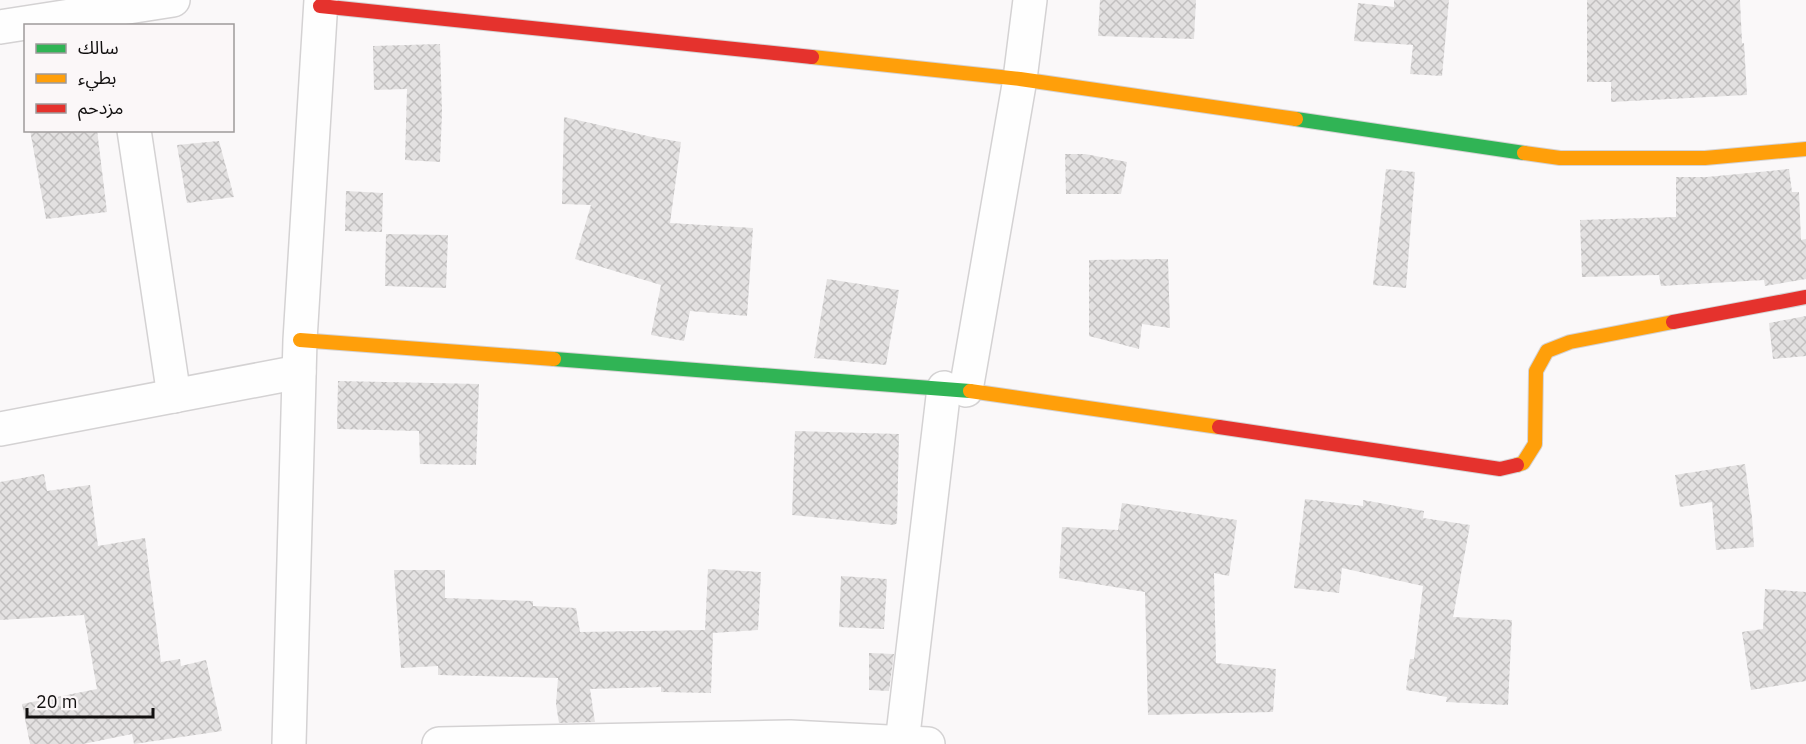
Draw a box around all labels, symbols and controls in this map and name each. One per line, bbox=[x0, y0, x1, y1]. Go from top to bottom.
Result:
legend bbox=[24, 24, 234, 132]
text: سالك bbox=[78, 36, 119, 59]
text: بطيء bbox=[78, 66, 116, 91]
text: مزدحم bbox=[78, 96, 123, 121]
scale bar bbox=[27, 681, 153, 719]
text: 20 m bbox=[36, 690, 78, 713]

